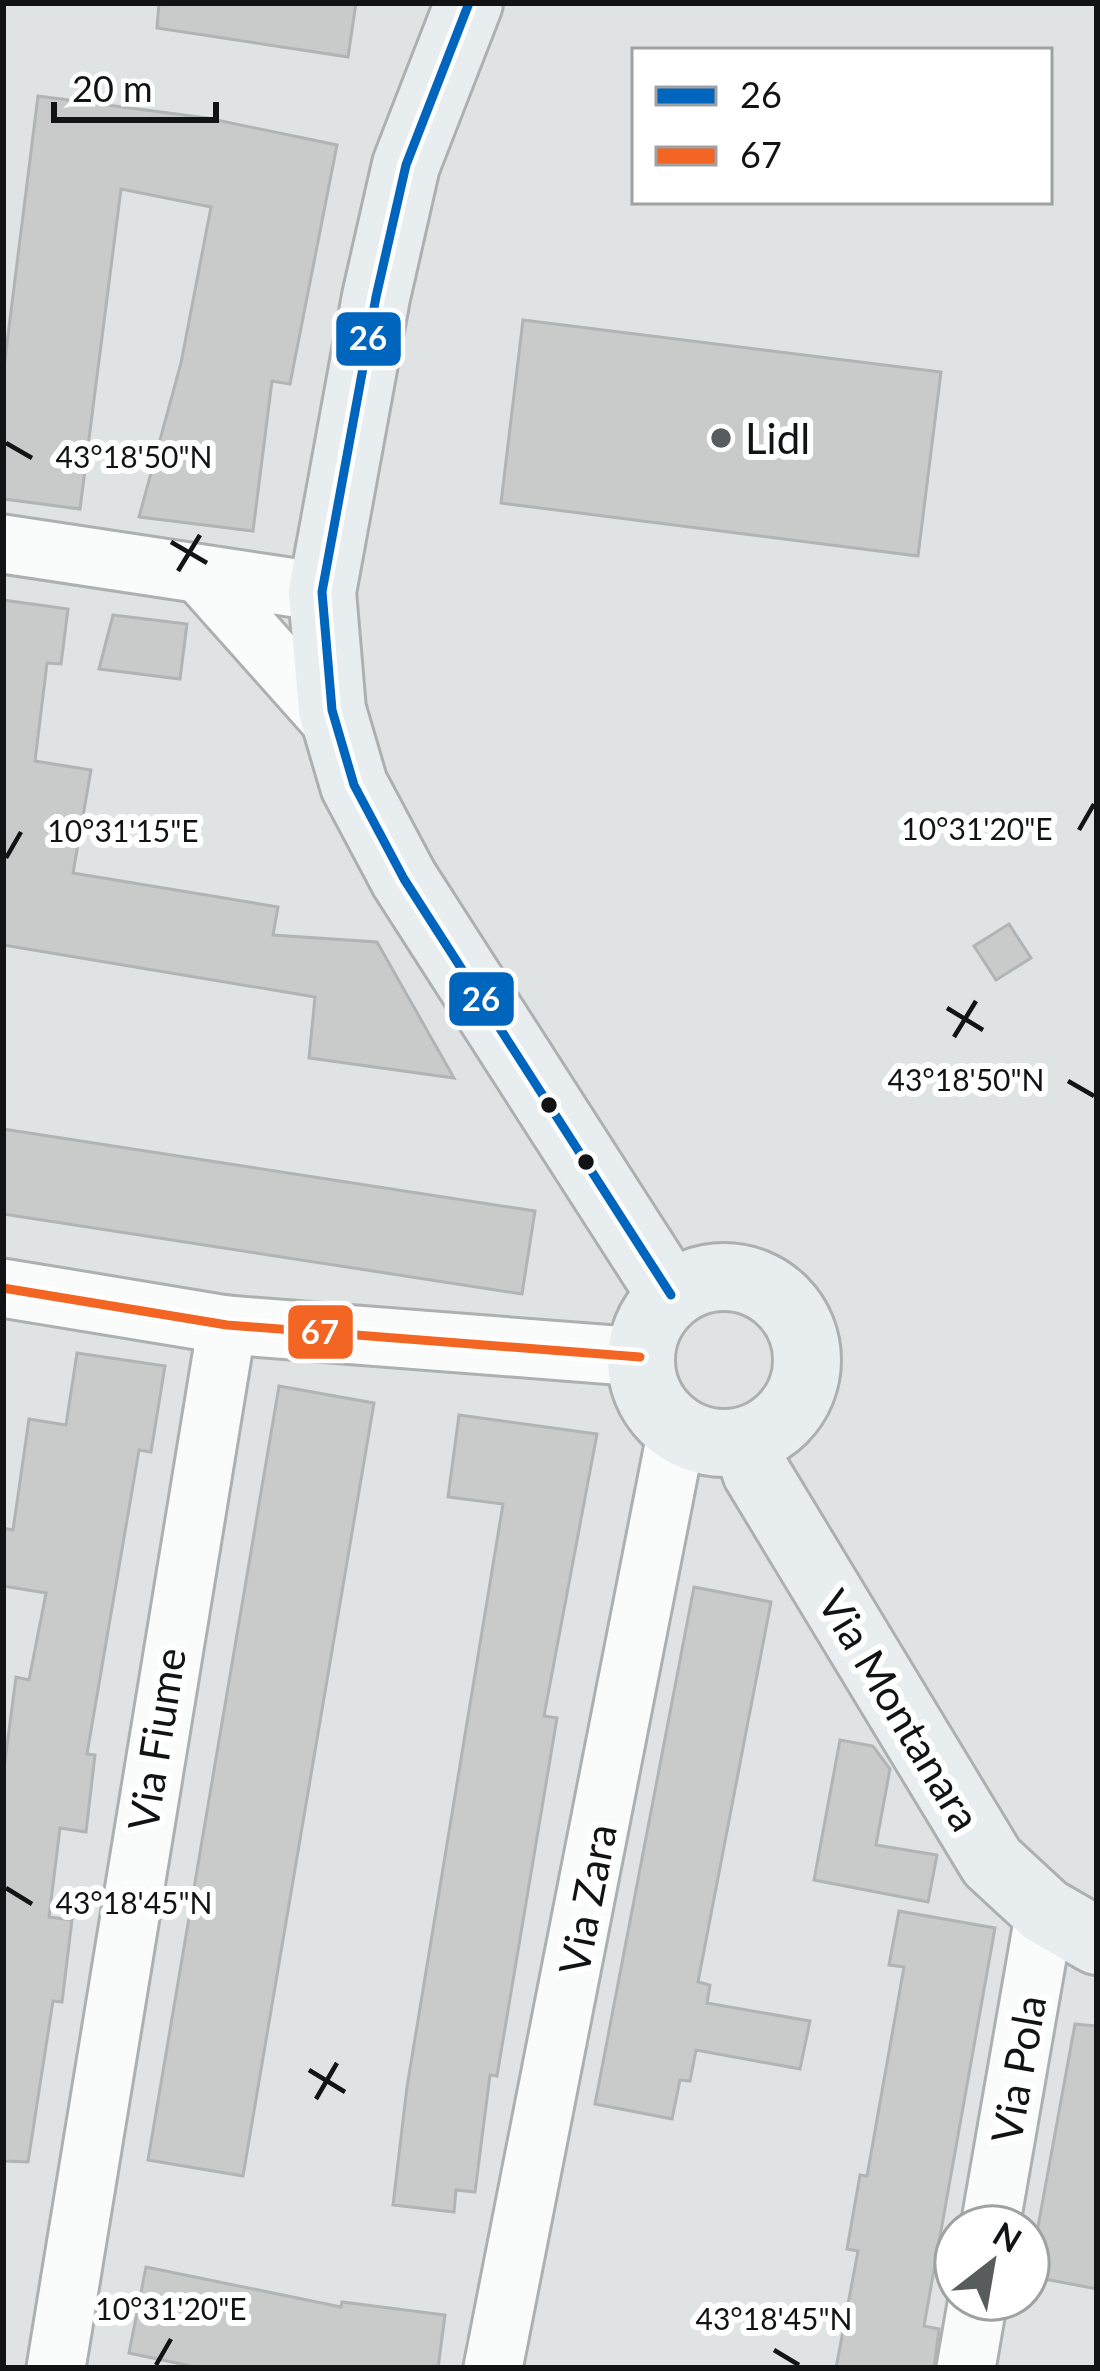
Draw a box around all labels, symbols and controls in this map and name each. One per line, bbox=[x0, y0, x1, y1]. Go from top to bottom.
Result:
scale bar bbox=[54, 48, 216, 122]
legend bbox=[632, 48, 1052, 204]
text: 20 m bbox=[72, 66, 153, 110]
text: 26 bbox=[740, 72, 782, 116]
text: 67 bbox=[740, 132, 782, 176]
line badge: 26 bbox=[334, 310, 403, 368]
text: 26 bbox=[349, 317, 387, 357]
place label: Lidl bbox=[745, 413, 810, 463]
marker: Lidl bbox=[708, 425, 734, 451]
text: 43°18'50"N bbox=[56, 438, 212, 474]
text: 10°31'20"E bbox=[901, 810, 1053, 846]
text: 10°31'15"E bbox=[47, 812, 199, 848]
line badge: 26 bbox=[447, 970, 516, 1028]
text: 26 bbox=[462, 978, 500, 1018]
text: 43°18'50"N bbox=[888, 1061, 1044, 1097]
unlabelled marker bbox=[538, 1094, 560, 1116]
unlabelled marker bbox=[575, 1151, 597, 1173]
line badge: 67 bbox=[286, 1303, 355, 1361]
text: 67 bbox=[301, 1311, 339, 1351]
street label: Via Montanara bbox=[809, 1581, 991, 1839]
street label: Via Fiume bbox=[117, 1644, 195, 1834]
street label: Via Zara bbox=[548, 1820, 626, 1978]
text: 43°18'45"N bbox=[56, 1884, 212, 1920]
street label: Via Pola bbox=[980, 1991, 1056, 2147]
north arrow bbox=[932, 2203, 1052, 2323]
text: N bbox=[987, 2213, 1029, 2260]
text: 10°31'20"E bbox=[95, 2290, 247, 2326]
text: 43°18'45"N bbox=[696, 2300, 852, 2336]

